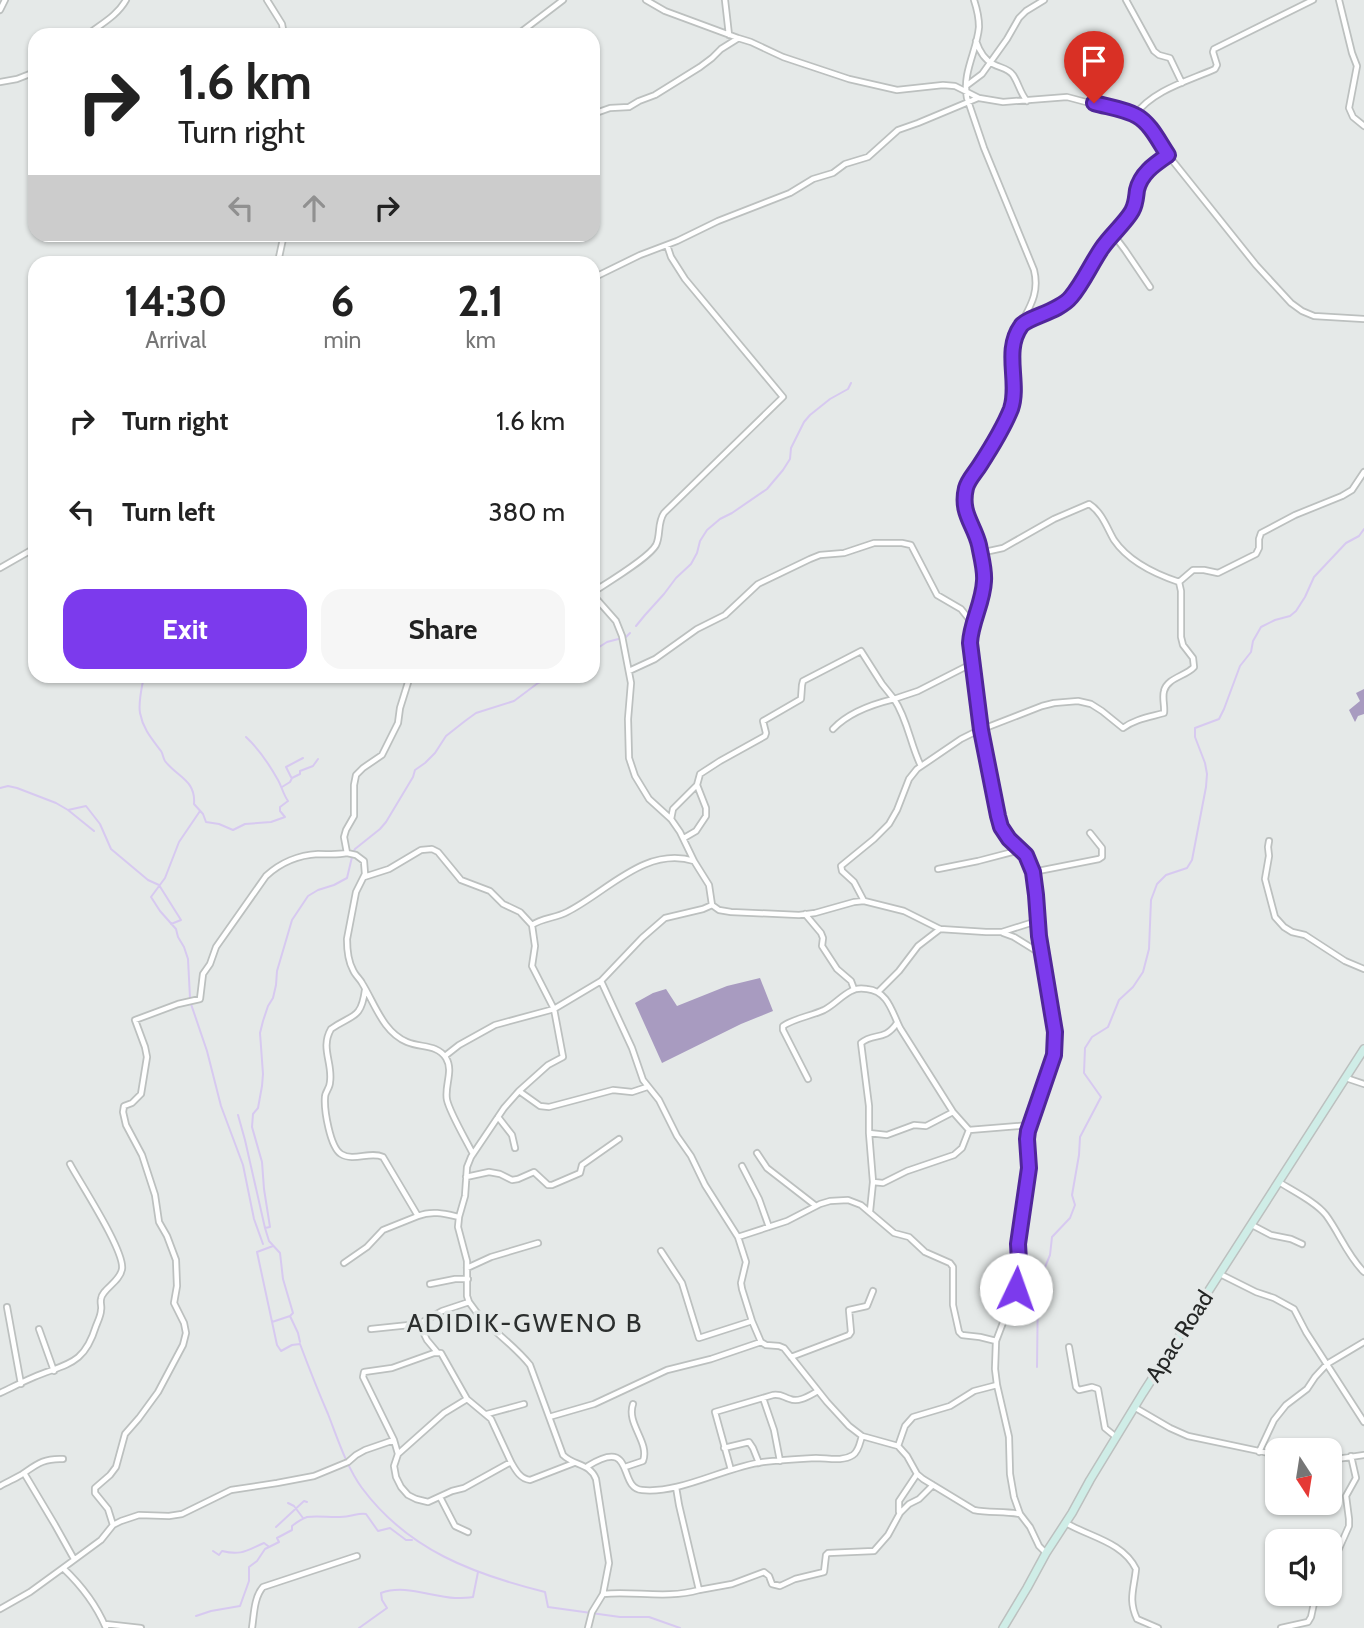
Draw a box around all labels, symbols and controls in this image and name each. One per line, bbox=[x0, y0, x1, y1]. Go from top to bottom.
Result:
pin bbox=[1064, 31, 1124, 103]
icon: arrive bbox=[1075, 42, 1113, 80]
text: 1.6 km bbox=[178, 52, 312, 111]
icon: right bbox=[63, 56, 154, 147]
text: Turn right bbox=[178, 112, 305, 151]
icon: left bbox=[222, 189, 260, 227]
icon: ahead bbox=[295, 189, 333, 227]
icon: right bbox=[368, 189, 406, 227]
text: 14:30 bbox=[124, 275, 227, 327]
text: 6 bbox=[331, 275, 354, 327]
text: 2.1 bbox=[458, 275, 504, 327]
text: Arrival bbox=[145, 326, 206, 354]
text: min bbox=[323, 326, 361, 354]
text: km bbox=[465, 326, 496, 354]
icon: right bbox=[63, 402, 101, 440]
text: Turn right bbox=[122, 405, 228, 437]
text: 1.6 km bbox=[496, 405, 565, 437]
icon: left bbox=[63, 493, 101, 531]
text: Turn left bbox=[122, 496, 215, 528]
text: 380 m bbox=[488, 496, 565, 528]
button: Exit bbox=[63, 589, 307, 669]
button: Share bbox=[321, 589, 565, 669]
position arrow bbox=[979, 1252, 1053, 1326]
street label: Apac Road bbox=[1139, 1285, 1219, 1387]
district label: ADIDIK-GWENO B bbox=[407, 1307, 643, 1339]
north arrow bbox=[1265, 1438, 1342, 1516]
map controls bbox=[1265, 1438, 1342, 1606]
button: sound bbox=[1265, 1529, 1342, 1606]

